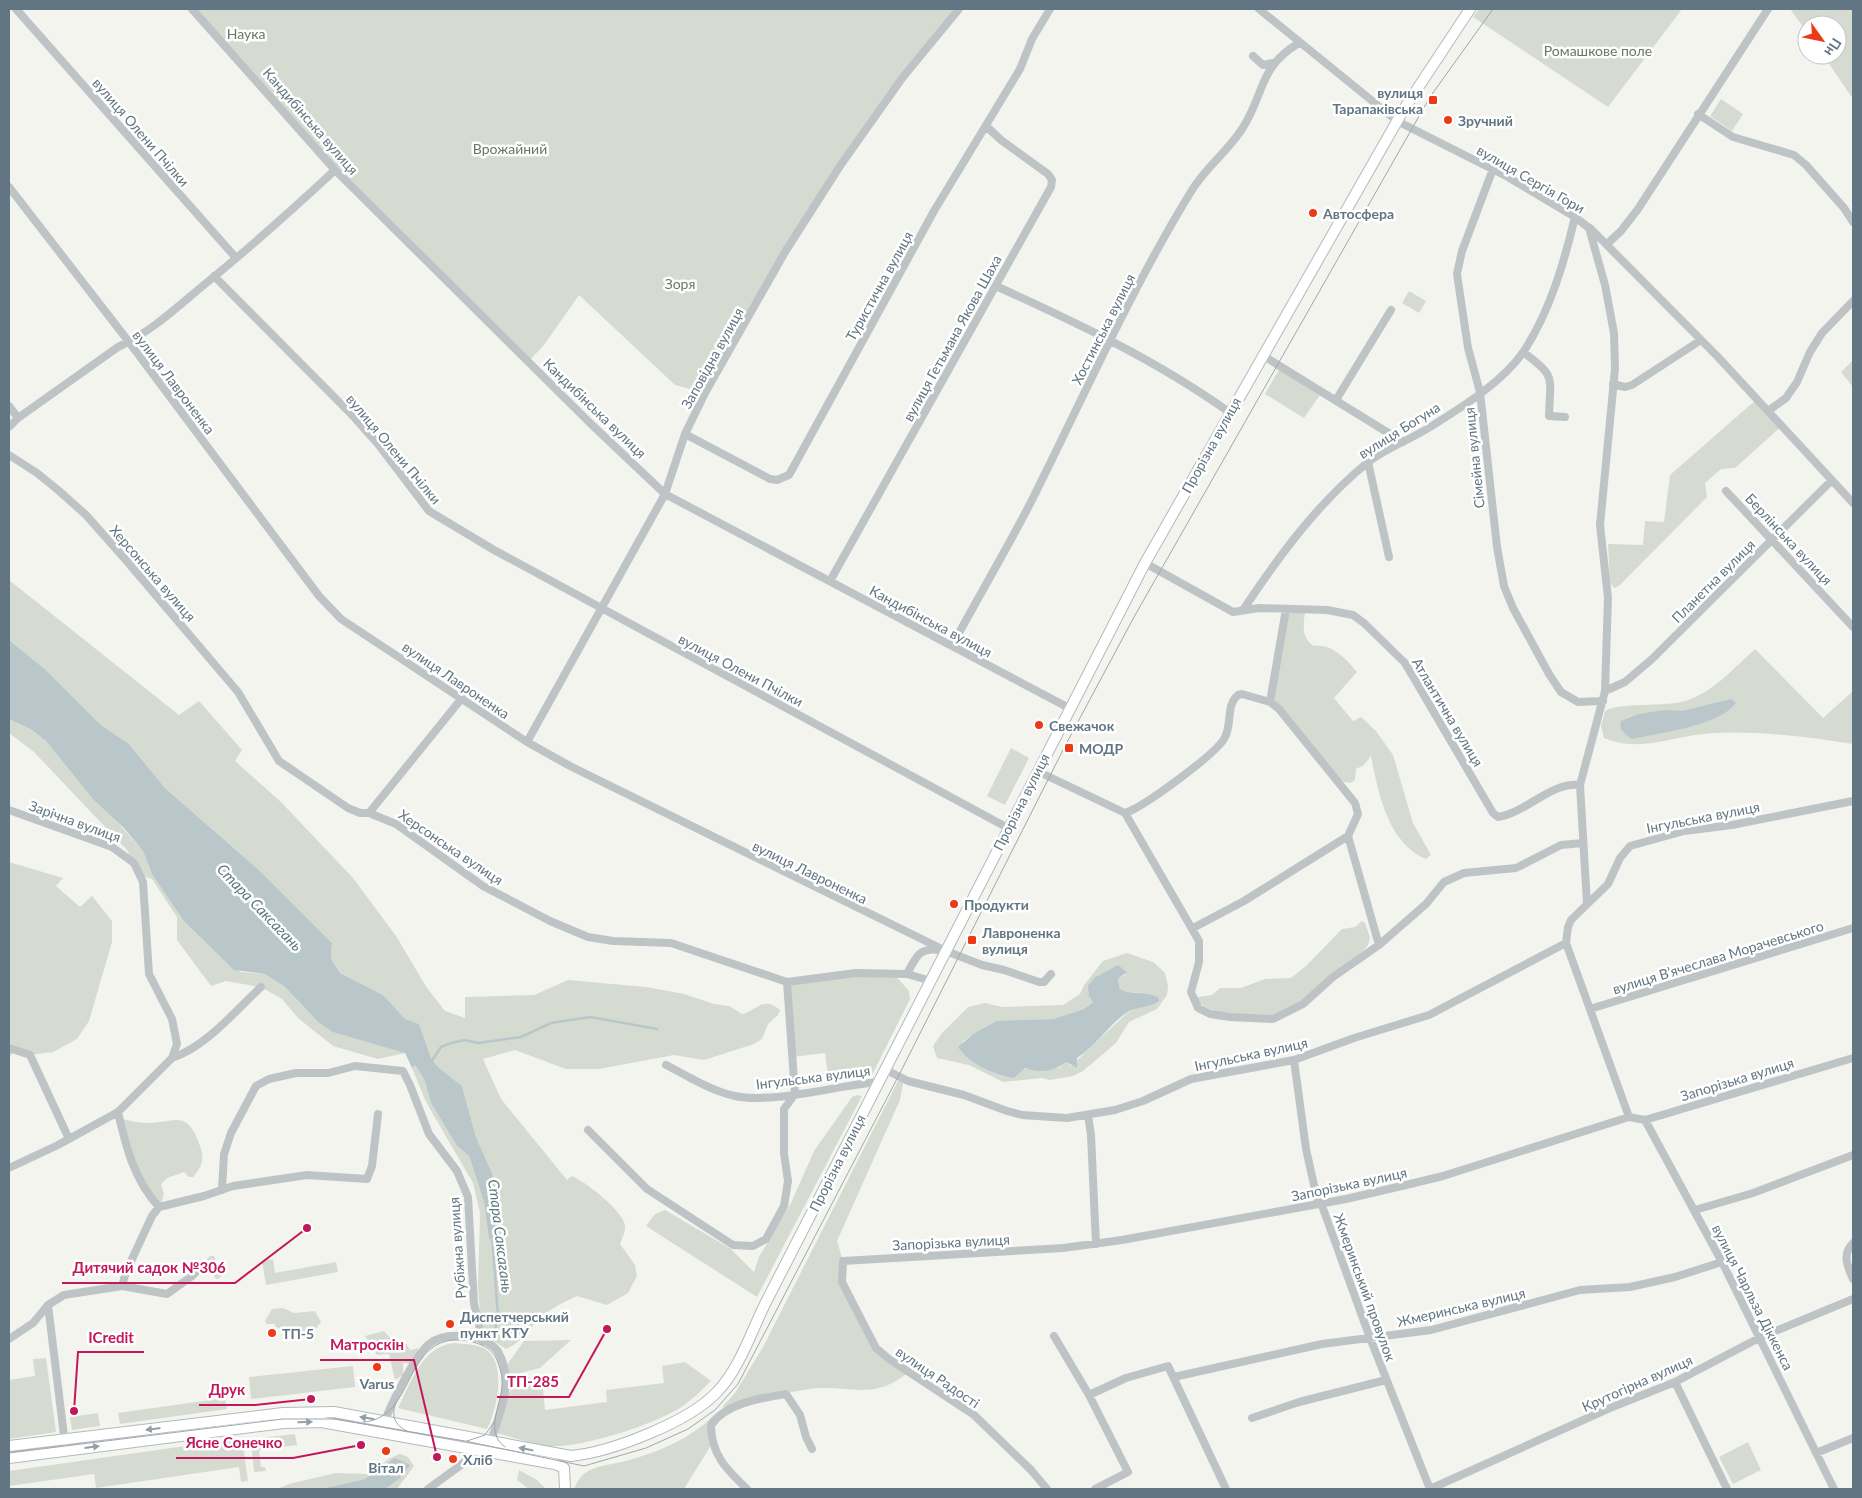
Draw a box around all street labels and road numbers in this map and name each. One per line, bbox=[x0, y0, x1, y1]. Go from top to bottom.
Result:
street label: Кандибінська вулиця bbox=[260, 64, 362, 178]
street label: вулиця Олени Пчілки bbox=[89, 74, 193, 190]
street label: вулиця Сергія Гори bbox=[1474, 141, 1588, 217]
street label: Туристична вулиця bbox=[842, 228, 916, 344]
street label: вулиця Гетьмана Якова Шаха bbox=[899, 252, 1005, 424]
street label: Хостинська вулиця bbox=[1068, 271, 1138, 387]
street label: Заповідна вулиця bbox=[677, 304, 747, 412]
street label: вулиця Лавроненка bbox=[129, 327, 219, 437]
street label: Кандибінська вулиця bbox=[540, 355, 650, 461]
street label: вулиця Олени Пчілки bbox=[343, 391, 445, 507]
street label: Прорізна вулиця bbox=[1178, 394, 1244, 496]
street label: вулиця Богуна bbox=[1355, 398, 1443, 462]
street label: Сімейна вулиця bbox=[1460, 407, 1488, 509]
street label: Берлінська вулиця bbox=[1742, 490, 1836, 588]
street label: Херсонська вулиця bbox=[106, 521, 200, 625]
street label: Планетна вулиця bbox=[1668, 536, 1758, 626]
street label: Кандибінська вулиця bbox=[867, 581, 995, 661]
street label: вулиця Олени Пчілки bbox=[676, 630, 806, 710]
street label: вулиця Лавроненка bbox=[399, 638, 513, 722]
street label: Атлантична вулиця bbox=[1409, 655, 1487, 769]
street label: Прорізна вулиця bbox=[989, 751, 1053, 853]
street label: Зарічна вулиця bbox=[27, 796, 123, 846]
street label: Інгульська вулиця bbox=[1645, 798, 1761, 836]
street label: Херсонська вулиця bbox=[396, 806, 506, 888]
street label: вулиця Лавроненка bbox=[750, 837, 870, 907]
street label: вулиця В’ячеслава Морачевського bbox=[1610, 917, 1826, 997]
street label: Інгульська вулиця bbox=[1193, 1034, 1309, 1074]
street label: Запорізька вулиця bbox=[1678, 1054, 1796, 1104]
street label: Інгульська вулиця bbox=[755, 1062, 871, 1092]
street label: Прорізна вулиця bbox=[805, 1112, 869, 1214]
street label: Запорізька вулиця bbox=[1290, 1163, 1408, 1205]
street label: Рубіжна вулиця bbox=[445, 1197, 469, 1299]
street label: Жмеринський провулок bbox=[1330, 1211, 1400, 1364]
street label: вулиця Чарльза Діккенса bbox=[1709, 1221, 1797, 1373]
street label: Запорізька вулиця bbox=[892, 1230, 1010, 1254]
street label: Жмеринська вулиця bbox=[1395, 1284, 1527, 1330]
street label: вулиця Радості bbox=[893, 1343, 983, 1411]
street label: Крутогірна вулиця bbox=[1579, 1351, 1695, 1415]

